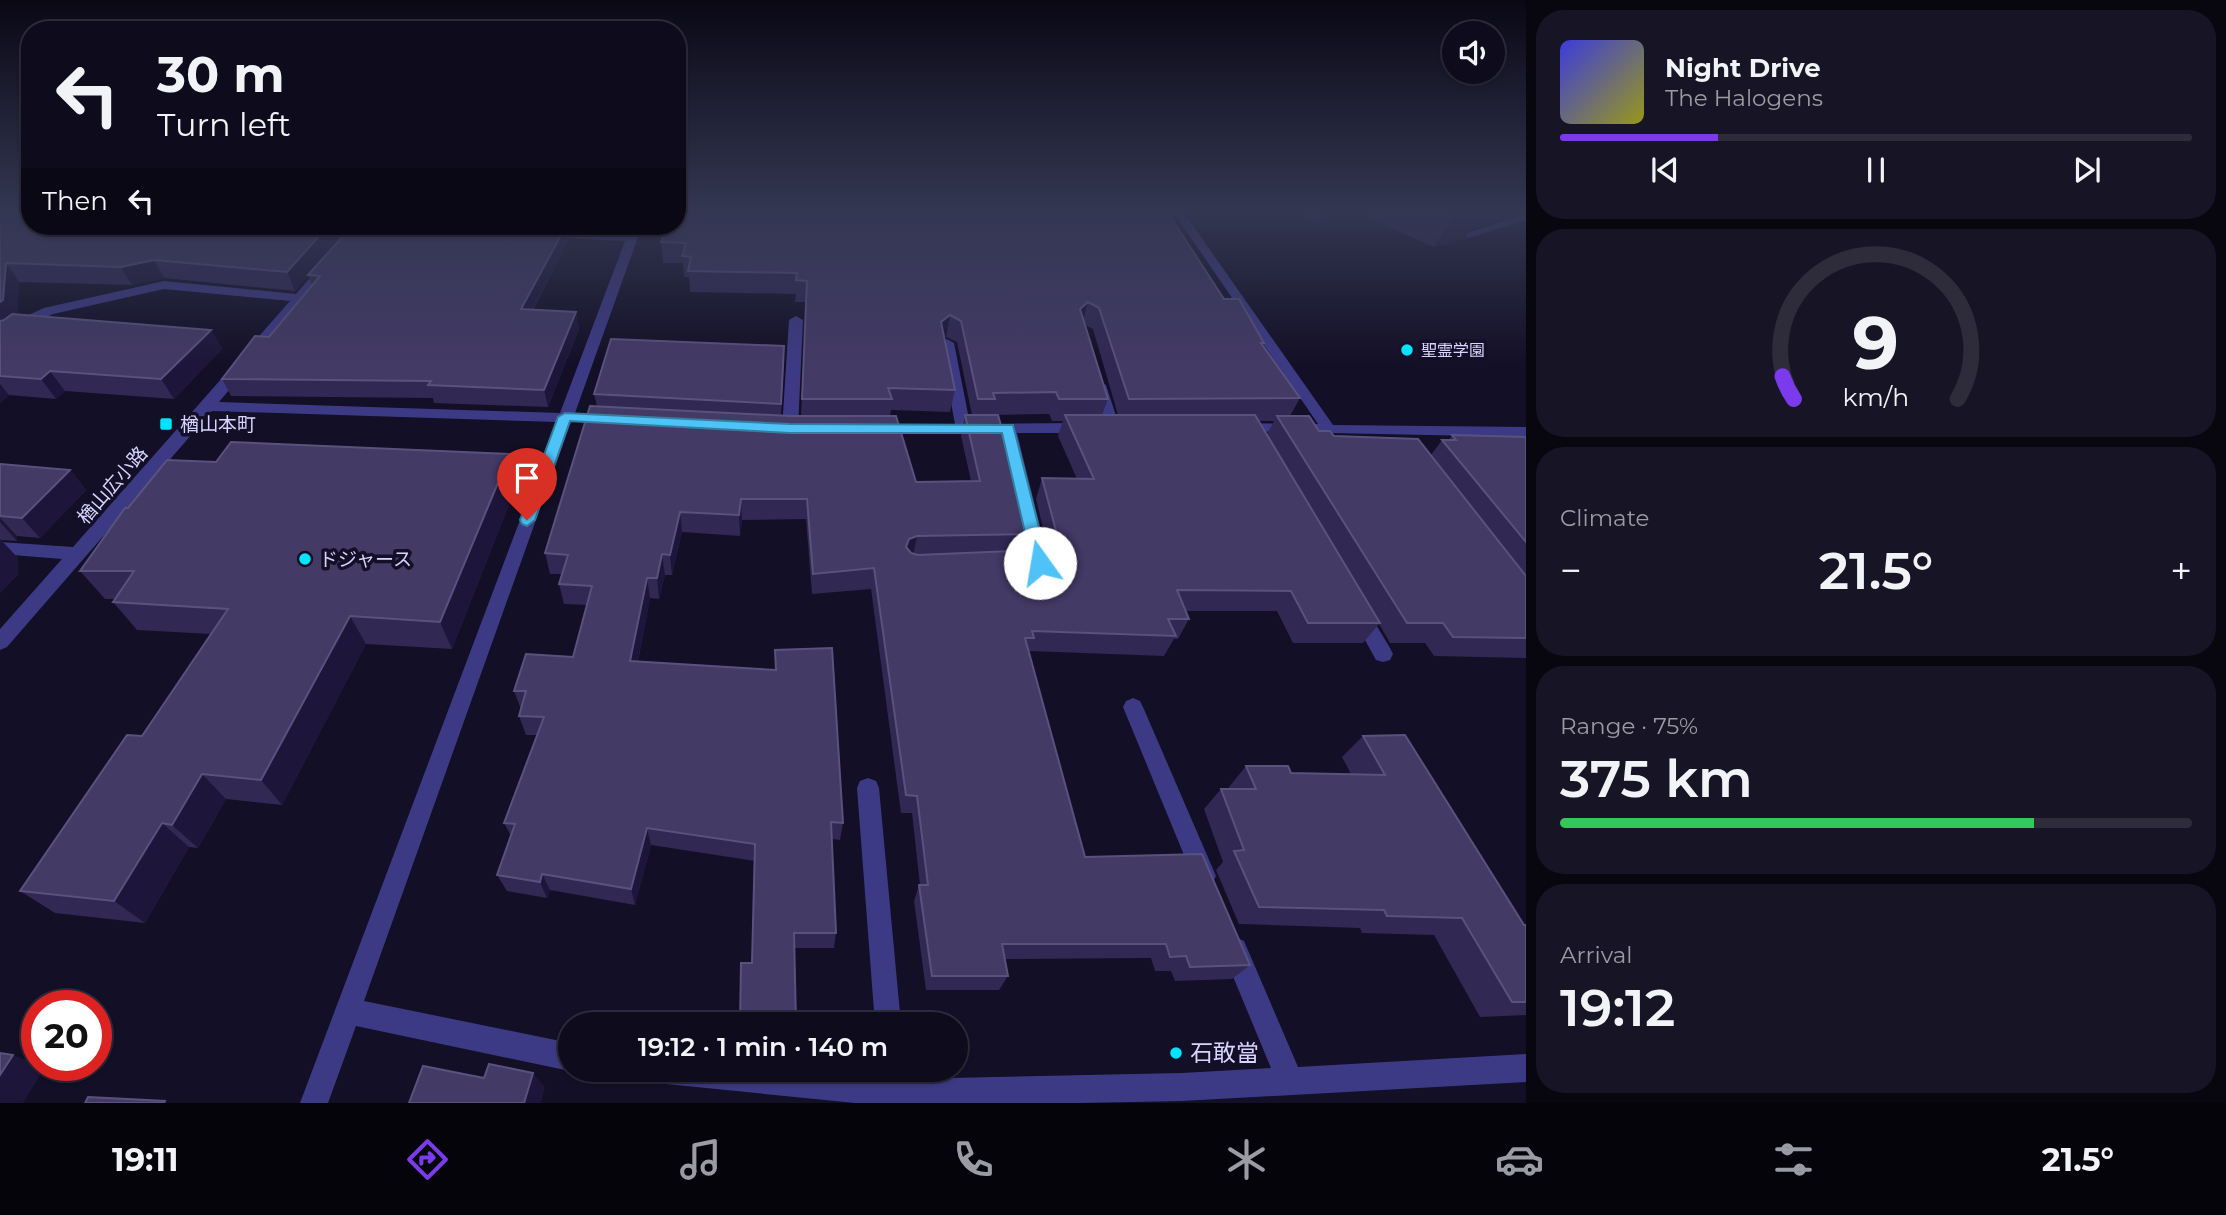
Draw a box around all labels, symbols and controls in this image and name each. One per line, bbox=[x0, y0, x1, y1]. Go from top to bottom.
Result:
map controls bbox=[1442, 21, 1505, 84]
button: sound bbox=[1442, 21, 1505, 84]
text: 30 m bbox=[157, 45, 285, 104]
icon: left bbox=[42, 49, 133, 140]
text: Night Drive bbox=[1665, 52, 1821, 84]
text: The Halogens bbox=[1665, 84, 1823, 112]
text: Turn left bbox=[157, 105, 291, 144]
icon: previous bbox=[1646, 151, 1684, 189]
icon: pause bbox=[1857, 151, 1895, 189]
icon: next bbox=[2068, 151, 2106, 189]
icon: left bbox=[122, 182, 160, 220]
text: Then bbox=[42, 185, 108, 217]
text: 9 bbox=[1853, 299, 1899, 387]
place label: 聖霊学園 bbox=[1421, 341, 1485, 360]
marker: 聖霊学園 bbox=[1399, 342, 1415, 358]
text: km/h bbox=[1843, 382, 1909, 412]
place label: 楢山本町 bbox=[180, 413, 256, 436]
marker: 楢山本町 bbox=[158, 416, 174, 432]
street label: 楢山広小路 bbox=[73, 442, 152, 529]
pin bbox=[497, 448, 557, 520]
icon: arrive bbox=[508, 459, 546, 497]
text: Climate bbox=[1560, 504, 1649, 532]
position arrow bbox=[1003, 526, 1077, 600]
text: 21.5° bbox=[1819, 539, 1933, 602]
text: − bbox=[1560, 547, 1582, 594]
text: + bbox=[2170, 547, 2192, 594]
place label: ドジャース bbox=[319, 548, 412, 571]
marker: ドジャース bbox=[297, 551, 313, 567]
text: Range · 75% bbox=[1560, 712, 1698, 740]
text: 375 km bbox=[1560, 747, 1753, 810]
text: Arrival bbox=[1560, 941, 1633, 969]
text: 19:12 bbox=[1560, 976, 1675, 1039]
speed limit sign: 20 bbox=[21, 990, 112, 1081]
text: 19:12 · 1 min · 140 m bbox=[638, 1031, 888, 1063]
place label: 石敢當 bbox=[1190, 1039, 1259, 1067]
marker: 石敢當 bbox=[1168, 1045, 1184, 1061]
icon: directions bbox=[403, 1135, 452, 1184]
icon: music bbox=[676, 1135, 725, 1184]
icon: phone bbox=[949, 1135, 998, 1184]
icon: climate bbox=[1222, 1135, 1271, 1184]
icon: car bbox=[1495, 1135, 1544, 1184]
icon: filters bbox=[1769, 1135, 1818, 1184]
text: 19:11 bbox=[112, 1140, 179, 1179]
text: 21.5° bbox=[2042, 1140, 2114, 1179]

